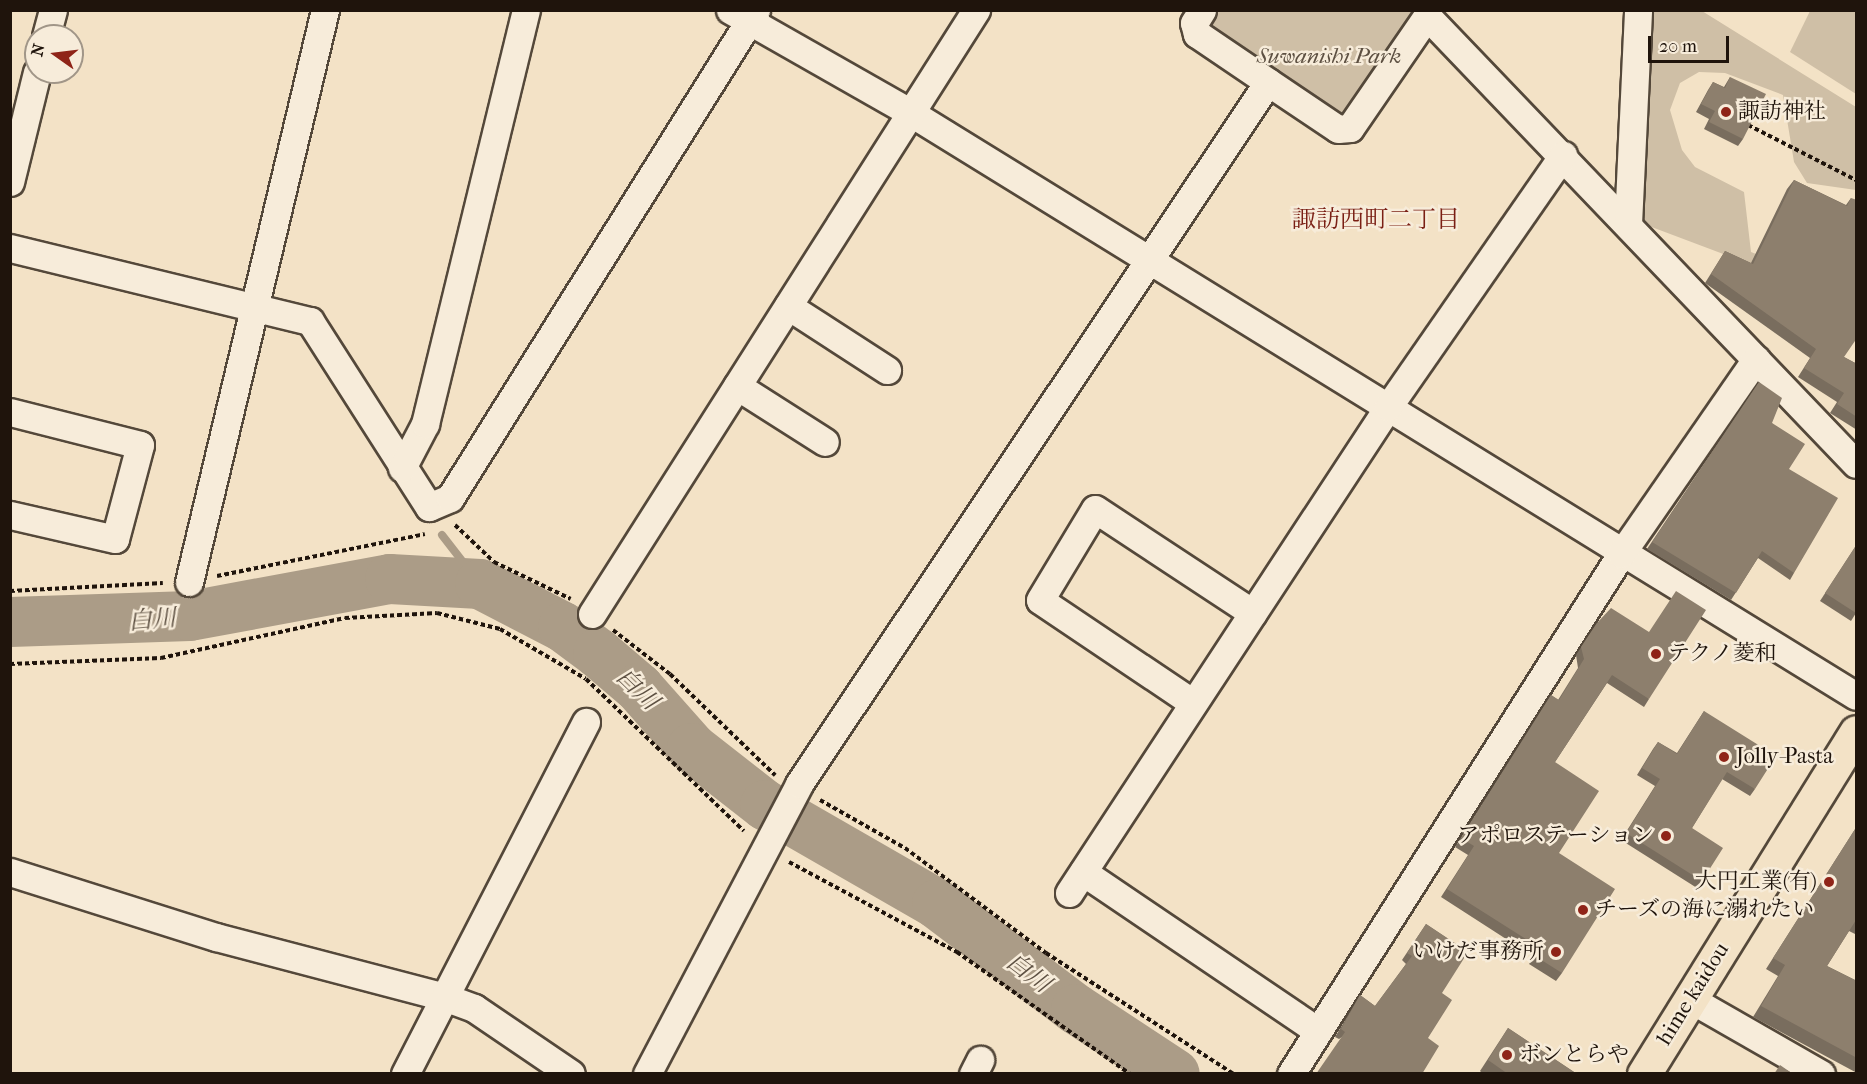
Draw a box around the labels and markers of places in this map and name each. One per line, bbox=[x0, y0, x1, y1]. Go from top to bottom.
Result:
place label: 諏訪神社 bbox=[1738, 99, 1826, 125]
marker: 諏訪神社 bbox=[1719, 105, 1733, 119]
place label: テクノ菱和 bbox=[1668, 641, 1778, 667]
marker: テクノ菱和 bbox=[1649, 647, 1663, 661]
place label: Jolly-Pasta bbox=[1736, 744, 1833, 770]
marker: Jolly-Pasta bbox=[1717, 750, 1731, 764]
place label: アポロステーション bbox=[1456, 823, 1654, 849]
marker: アポロステーション bbox=[1659, 829, 1673, 843]
place label: 大円工業(有) bbox=[1695, 869, 1817, 895]
marker: 大円工業(有) bbox=[1822, 875, 1836, 889]
place label: チーズの海に溺れたい bbox=[1595, 897, 1815, 923]
marker: チーズの海に溺れたい bbox=[1576, 903, 1590, 917]
place label: いけだ事務所 bbox=[1412, 939, 1544, 965]
marker: いけだ事務所 bbox=[1549, 945, 1563, 959]
place label: ボンとらや bbox=[1519, 1042, 1629, 1068]
marker: ボンとらや bbox=[1500, 1048, 1514, 1062]

